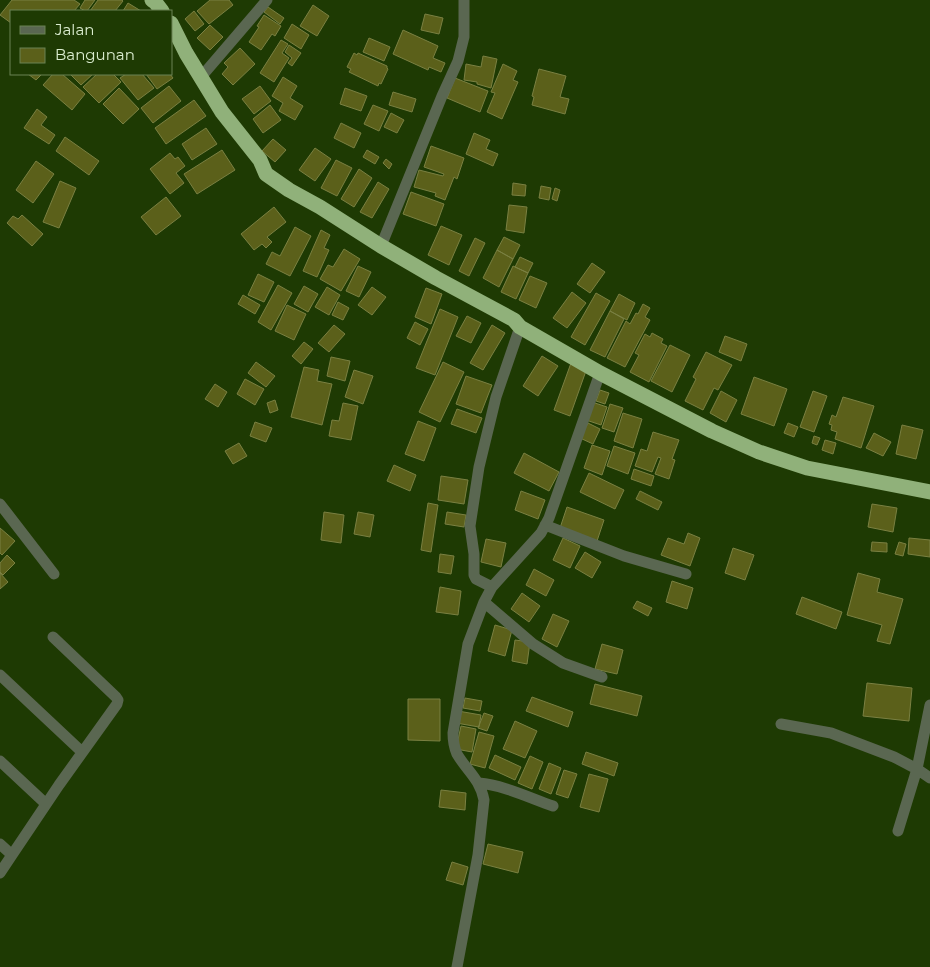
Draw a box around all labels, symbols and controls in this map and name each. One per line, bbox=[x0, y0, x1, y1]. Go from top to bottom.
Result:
legend bbox=[10, 10, 172, 75]
text: Jalan bbox=[54, 20, 94, 39]
text: Bangunan bbox=[55, 45, 135, 64]

